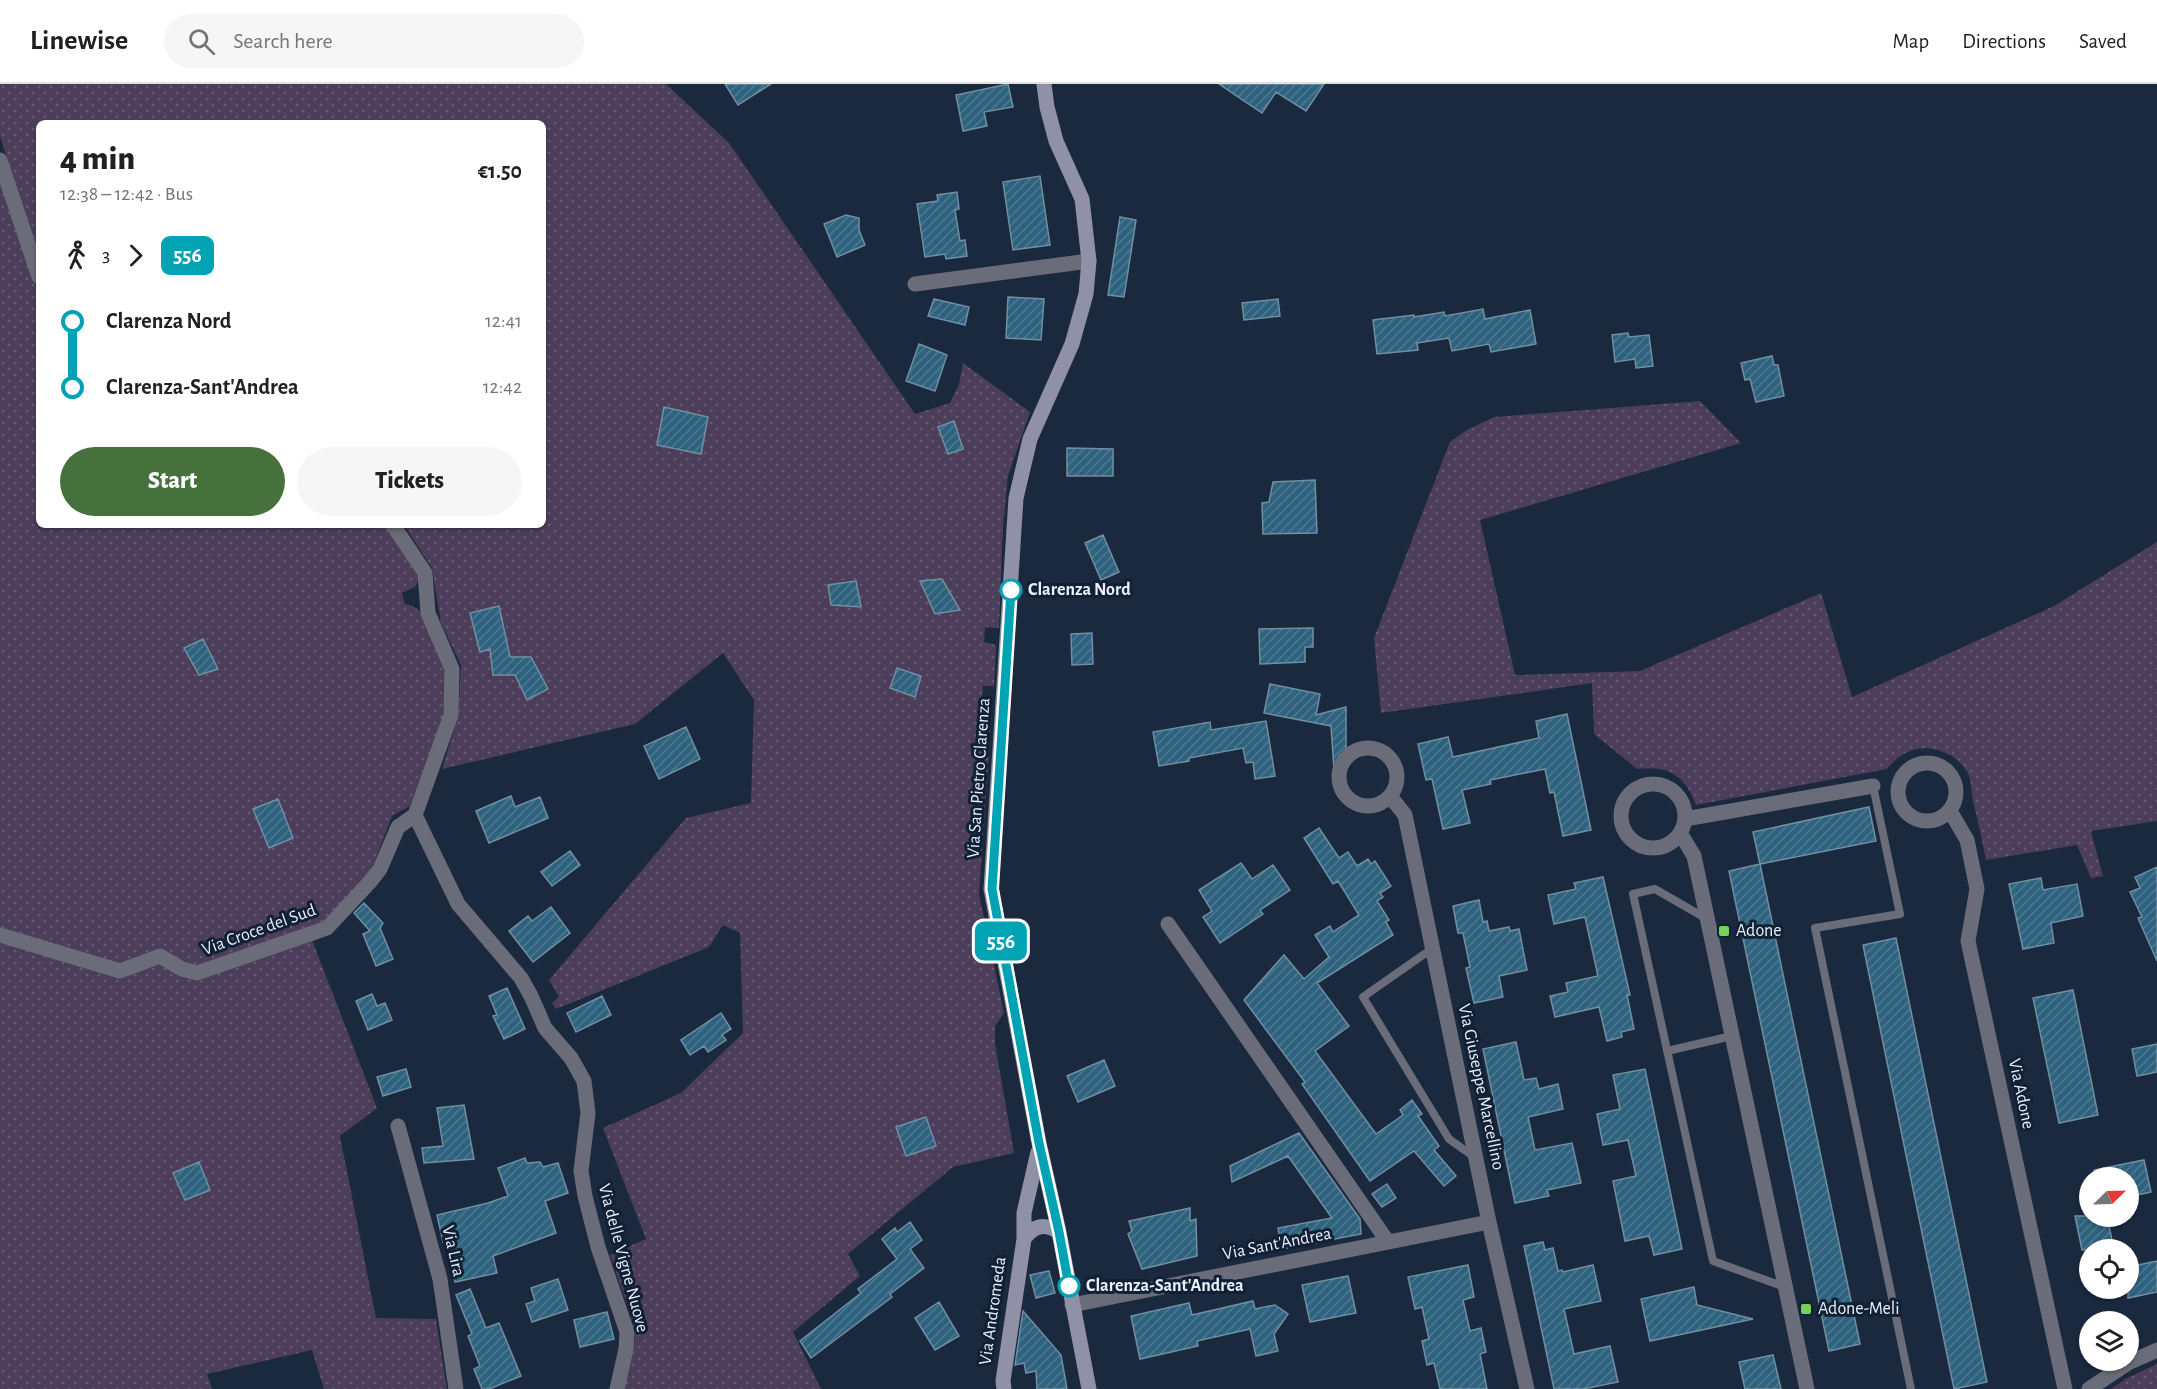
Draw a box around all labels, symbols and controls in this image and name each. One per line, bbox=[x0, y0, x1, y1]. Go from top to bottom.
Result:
search box bbox=[164, 14, 584, 68]
icon: search bbox=[185, 25, 218, 58]
text: Linewise bbox=[30, 27, 128, 55]
text: Search here bbox=[233, 30, 333, 52]
text: Map bbox=[1893, 31, 1929, 52]
text: Directions bbox=[1962, 31, 2046, 52]
text: Saved bbox=[2079, 31, 2127, 52]
text: 4 min bbox=[60, 143, 135, 176]
text: €1.50 bbox=[478, 160, 522, 182]
text: 12:38 – 12:42 · Bus bbox=[60, 184, 193, 204]
icon: walk bbox=[60, 239, 93, 272]
icon: forward bbox=[119, 239, 152, 272]
text: 3 bbox=[102, 245, 110, 265]
text: 556 bbox=[173, 245, 202, 266]
text: Clarenza Nord bbox=[106, 310, 231, 332]
text: 12:41 bbox=[485, 311, 522, 331]
text: Clarenza-Sant'Andrea bbox=[106, 376, 299, 398]
text: 12:42 bbox=[483, 377, 522, 397]
button: Start bbox=[60, 447, 285, 516]
button: Tickets bbox=[297, 447, 522, 516]
marker: Clarenza Nord bbox=[1000, 579, 1022, 601]
place label: Clarenza Nord bbox=[1028, 581, 1131, 599]
street label: Via San Pietro Clarenza bbox=[964, 697, 994, 859]
street label: Via Croce del Sud bbox=[200, 901, 318, 959]
line badge: 556 bbox=[966, 922, 1036, 960]
place label: Adone bbox=[1736, 922, 1782, 940]
marker: Adone bbox=[1717, 924, 1731, 938]
text: 556 bbox=[987, 931, 1015, 952]
street label: Via Giuseppe Marcellino bbox=[1455, 1002, 1507, 1172]
street label: Via Adone bbox=[2005, 1057, 2037, 1131]
north arrow bbox=[2079, 1167, 2139, 1227]
map controls bbox=[2079, 1167, 2139, 1371]
street label: Via delle Vigne Nuove bbox=[595, 1182, 651, 1334]
street label: Via Lira bbox=[438, 1224, 468, 1278]
street label: Via Sant'Andrea bbox=[1221, 1225, 1333, 1263]
button: locate bbox=[2079, 1239, 2139, 1299]
street label: Via Andromeda bbox=[976, 1256, 1010, 1366]
marker: Clarenza-Sant'Andrea bbox=[1058, 1275, 1080, 1297]
place label: Clarenza-Sant'Andrea bbox=[1086, 1277, 1244, 1295]
place label: Adone-Meli bbox=[1818, 1300, 1900, 1318]
marker: Adone-Meli bbox=[1799, 1302, 1813, 1316]
button: layers bbox=[2079, 1311, 2139, 1371]

